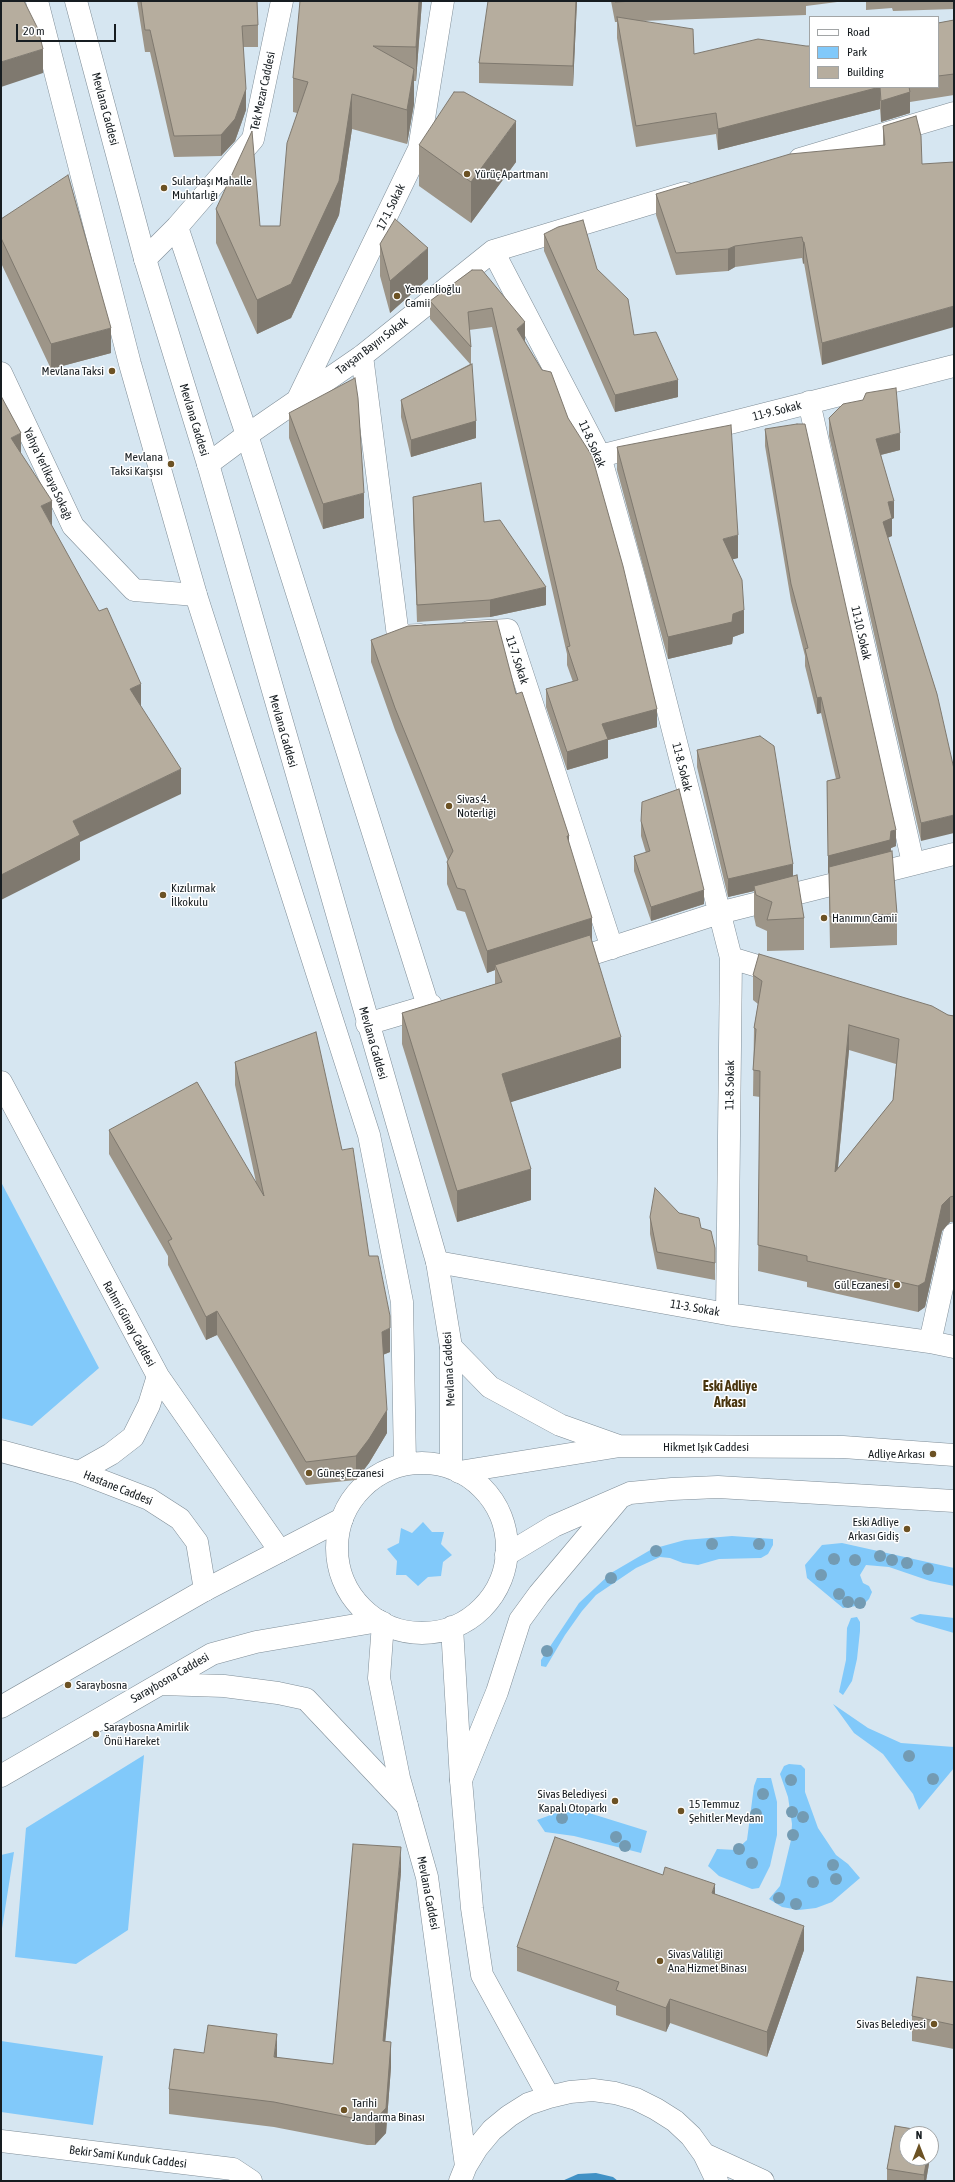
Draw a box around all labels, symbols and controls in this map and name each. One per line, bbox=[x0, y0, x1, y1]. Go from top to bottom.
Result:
scale bar bbox=[18, 16, 118, 42]
legend bbox=[809, 16, 939, 88]
text: 20 m bbox=[23, 24, 45, 38]
text: Road bbox=[847, 25, 870, 39]
text: Park bbox=[847, 45, 867, 59]
street label: Tek Mezar Caddesi bbox=[248, 50, 278, 132]
text: Building bbox=[847, 65, 884, 79]
street label: Mevlana Caddesi bbox=[88, 71, 122, 147]
place label: Yürüç Apartmanı bbox=[475, 167, 548, 181]
marker: Yürüç Apartmanı bbox=[462, 169, 472, 179]
place label: Sularbaşı Mahalle Muhtarlığı bbox=[172, 174, 252, 202]
street label: 17-1. Sokak bbox=[374, 181, 408, 233]
marker: Sularbaşı Mahalle Muhtarlığı bbox=[159, 183, 169, 193]
place label: Yemenlioğlu Camii bbox=[405, 282, 461, 310]
marker: Yemenlioğlu Camii bbox=[392, 291, 402, 301]
street label: Tavşan Bayırı Sokak bbox=[333, 314, 411, 378]
place label: Mevlana Taksi bbox=[42, 364, 104, 378]
marker: Mevlana Taksi bbox=[107, 366, 117, 376]
street label: Mevlana Caddesi bbox=[176, 382, 212, 458]
street label: 11-9. Sokak bbox=[751, 398, 803, 424]
street label: 11-8. Sokak bbox=[575, 418, 609, 470]
street label: Yahya Yerlikaya Sokağı bbox=[20, 426, 76, 522]
place label: Mevlana Taksi Karşısı bbox=[110, 450, 163, 478]
marker: Mevlana Taksi Karşısı bbox=[166, 459, 176, 469]
street label: 11-10. Sokak bbox=[848, 605, 874, 661]
street label: 11-7. Sokak bbox=[502, 634, 532, 686]
street label: Mevlana Caddesi bbox=[266, 693, 300, 769]
street label: 11-8. Sokak bbox=[669, 741, 695, 793]
place label: Sivas 4. Noterliği bbox=[457, 792, 496, 820]
marker: Sivas 4. Noterliği bbox=[444, 801, 454, 811]
place label: Kızılırmak İlkokulu bbox=[171, 881, 216, 909]
marker: Kızılırmak İlkokulu bbox=[158, 890, 168, 900]
place label: Hanımın Camii bbox=[832, 911, 897, 925]
marker: Hanımın Camii bbox=[819, 913, 829, 923]
street label: Mevlana Caddesi bbox=[356, 1005, 390, 1081]
street label: 11-8. Sokak bbox=[722, 1060, 738, 1110]
place label: Gül Eczanesi bbox=[834, 1278, 889, 1292]
street label: Rahmi Günay Caddesi bbox=[100, 1279, 158, 1369]
marker: Gül Eczanesi bbox=[892, 1280, 902, 1290]
street label: 11-3. Sokak bbox=[669, 1297, 721, 1319]
street label: Mevlana Caddesi bbox=[440, 1331, 458, 1407]
district label: Eski Adliye Arkası bbox=[703, 1379, 757, 1412]
street label: Hikmet Işık Caddesi bbox=[663, 1440, 749, 1454]
place label: Adliye Arkası bbox=[868, 1447, 925, 1461]
marker: Adliye Arkası bbox=[928, 1449, 938, 1459]
place label: Güneş Eczanesi bbox=[317, 1466, 384, 1480]
street label: Hastane Caddesi bbox=[81, 1468, 155, 1508]
marker: Güneş Eczanesi bbox=[304, 1468, 314, 1478]
place label: Eski Adliye Arkası Gidiş bbox=[848, 1515, 899, 1543]
marker: Eski Adliye Arkası Gidiş bbox=[902, 1524, 912, 1534]
street label: Saraybosna Caddesi bbox=[128, 1650, 212, 1706]
place label: Saraybosna bbox=[76, 1678, 127, 1692]
marker: Saraybosna bbox=[63, 1680, 73, 1690]
place label: Saraybosna Amirlik Önü Hareket bbox=[104, 1720, 189, 1748]
marker: Saraybosna Amirlik Önü Hareket bbox=[91, 1729, 101, 1739]
place label: Sivas Belediyesi Kapalı Otoparkı bbox=[538, 1787, 607, 1815]
marker: Sivas Belediyesi Kapalı Otoparkı bbox=[610, 1796, 620, 1806]
place label: 15 Temmuz Şehitler Meydanı bbox=[689, 1797, 763, 1825]
marker: 15 Temmuz Şehitler Meydanı bbox=[676, 1806, 686, 1816]
street label: Mevlana Caddesi bbox=[414, 1855, 442, 1931]
place label: Sivas Valiliği Ana Hizmet Binası bbox=[668, 1947, 747, 1975]
marker: Sivas Valiliği Ana Hizmet Binası bbox=[655, 1956, 665, 1966]
place label: Sivas Belediyesi bbox=[857, 2017, 926, 2031]
marker: Sivas Belediyesi bbox=[929, 2019, 939, 2029]
place label: Tarihi Jandarma Binası bbox=[352, 2096, 425, 2124]
marker: Tarihi Jandarma Binası bbox=[339, 2105, 349, 2115]
north arrow bbox=[899, 2126, 939, 2166]
text: N bbox=[916, 2129, 922, 2141]
street label: Bekir Sami Kunduk Caddesi bbox=[68, 2143, 188, 2171]

